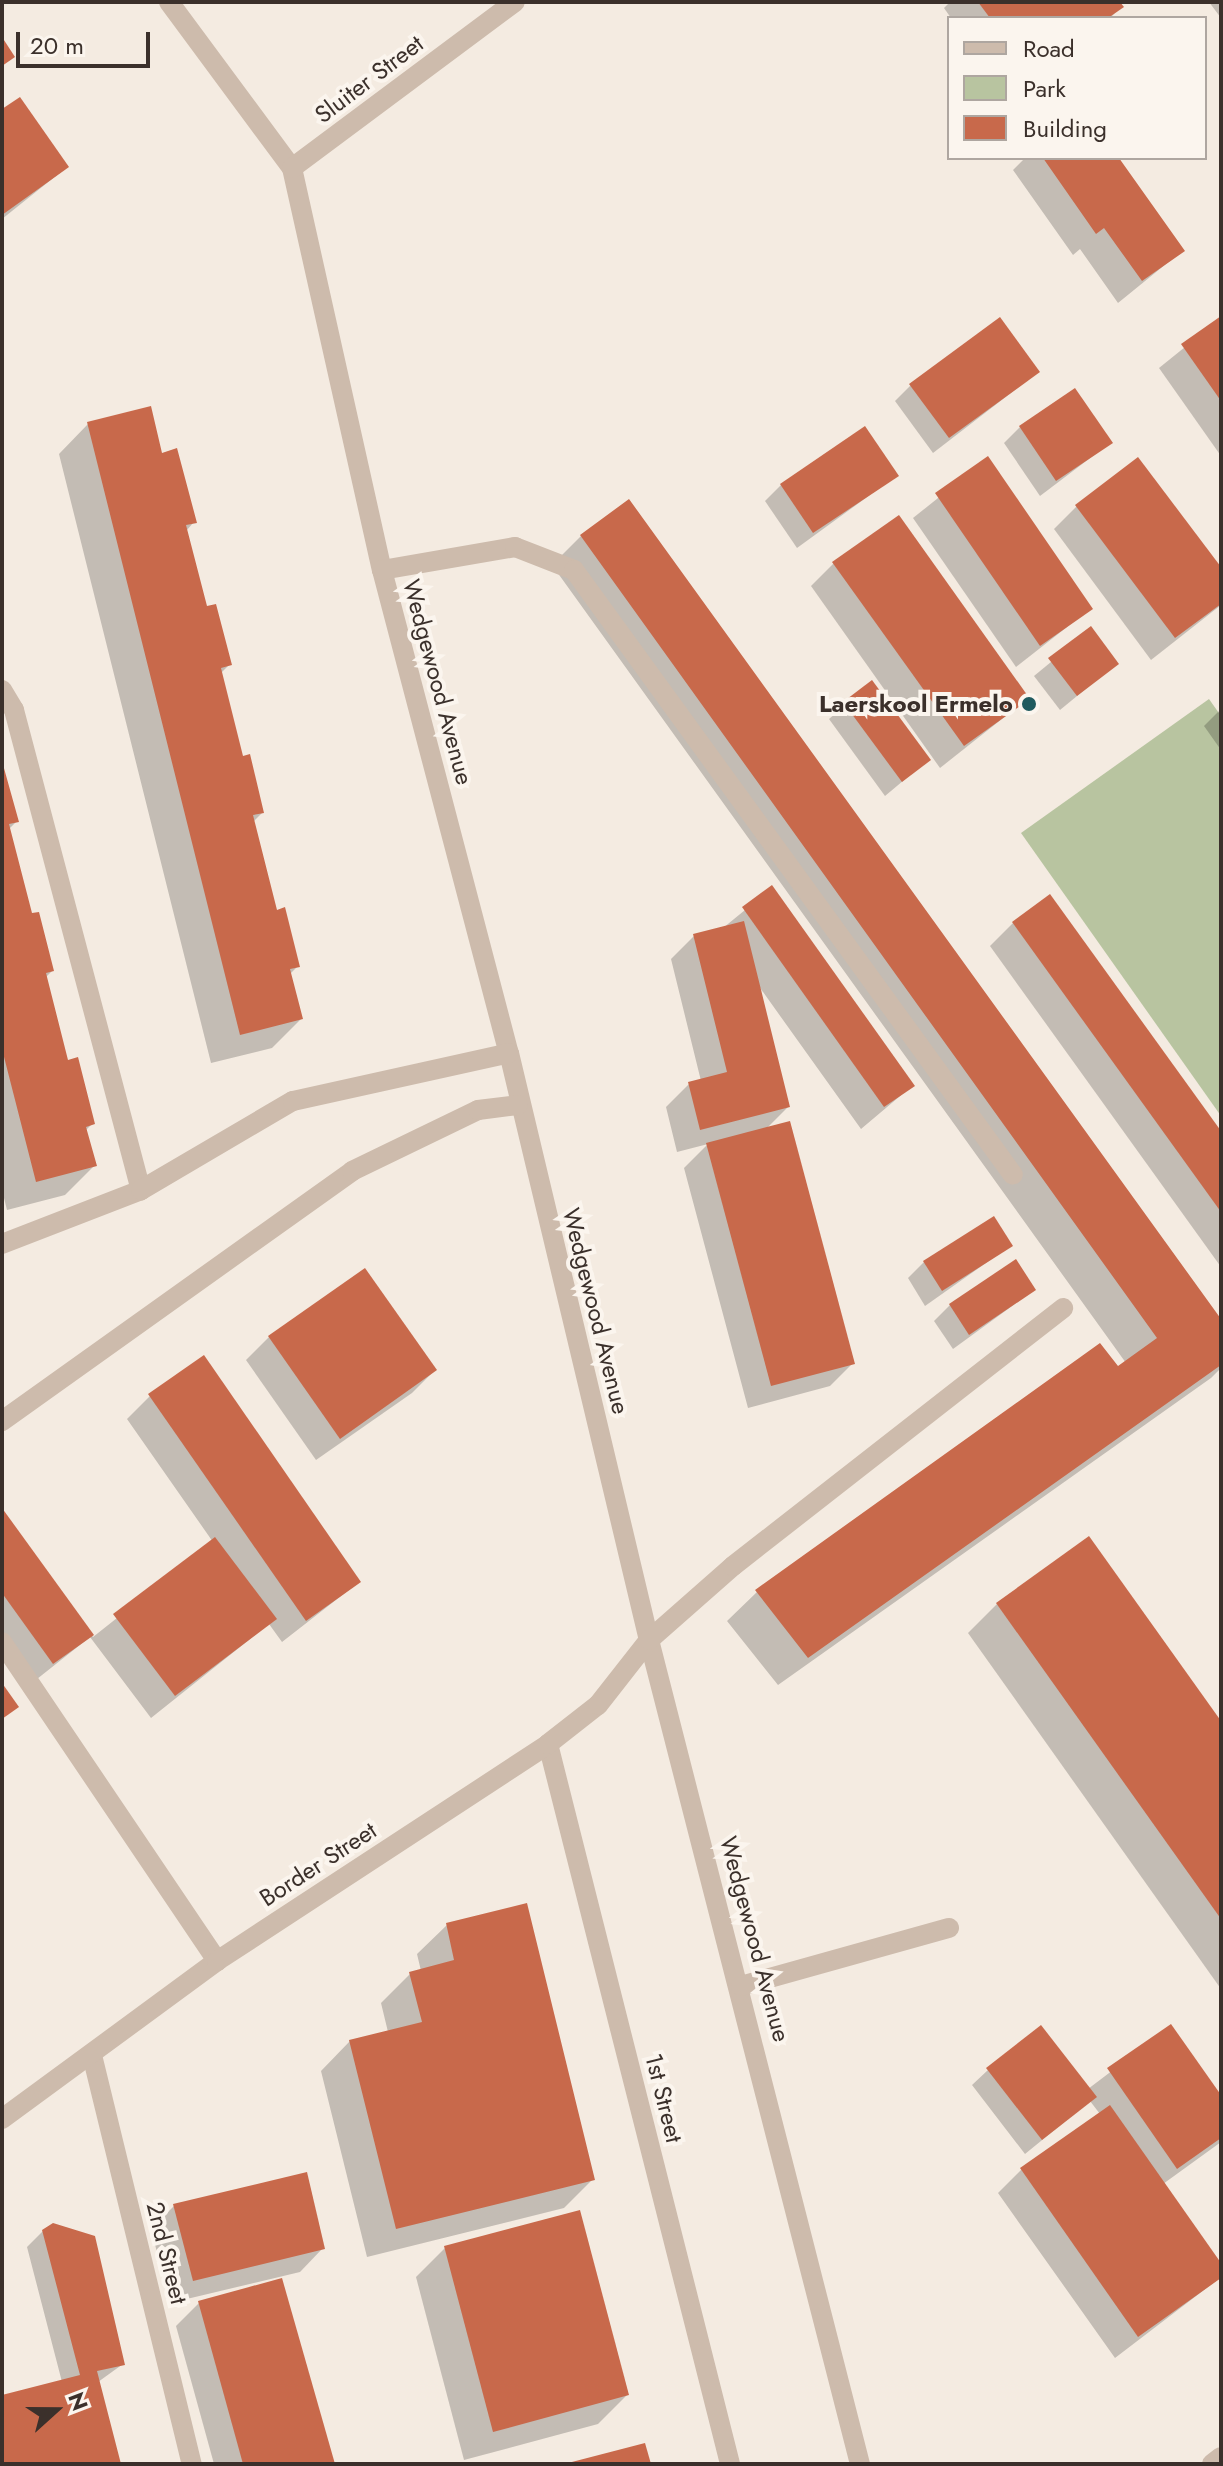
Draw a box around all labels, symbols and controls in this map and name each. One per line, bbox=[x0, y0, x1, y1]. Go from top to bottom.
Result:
scale bar bbox=[20, 16, 154, 66]
legend bbox=[947, 16, 1207, 160]
text: 20 m bbox=[30, 28, 84, 63]
street label: Sluiter Street bbox=[309, 29, 429, 129]
text: Road bbox=[1023, 31, 1075, 66]
text: Park bbox=[1023, 71, 1066, 106]
text: Building bbox=[1023, 111, 1107, 146]
street label: Wedgewood Avenue bbox=[397, 576, 479, 788]
place label: Laerskool Ermelo bbox=[819, 690, 1013, 718]
marker: Laerskool Ermelo bbox=[1020, 695, 1038, 713]
street label: Wedgewood Avenue bbox=[556, 1205, 636, 1417]
street label: Border Street bbox=[254, 1816, 382, 1912]
street label: Wedgewood Avenue bbox=[714, 1833, 796, 2045]
street label: 1st Street bbox=[639, 2051, 689, 2145]
street label: 2nd Street bbox=[140, 2199, 194, 2307]
north arrow bbox=[16, 2370, 96, 2450]
text: N bbox=[60, 2388, 96, 2415]

